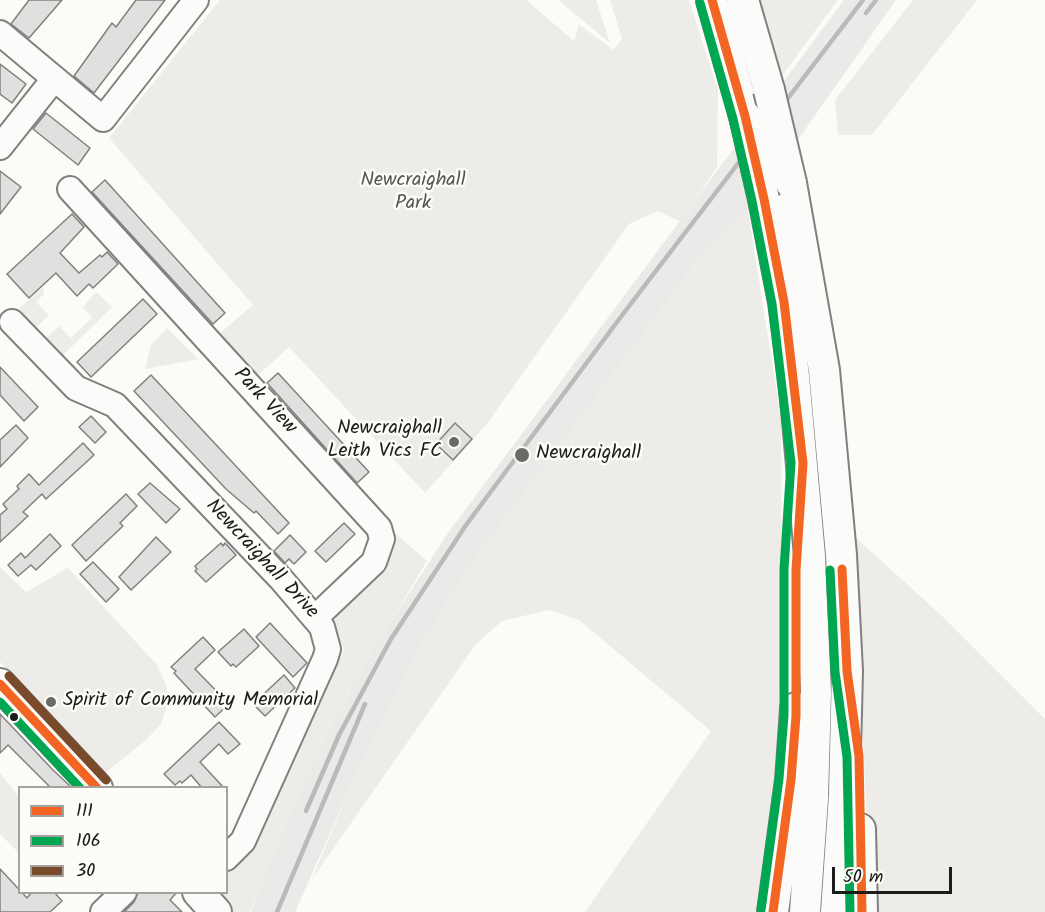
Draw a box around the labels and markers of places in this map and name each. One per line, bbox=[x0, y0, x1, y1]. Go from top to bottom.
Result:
place label: Newcraighall Leith Vics FC bbox=[328, 418, 442, 465]
marker: Newcraighall Leith Vics FC bbox=[447, 435, 461, 449]
place label: Newcraighall bbox=[536, 443, 641, 467]
marker: Newcraighall bbox=[513, 446, 531, 464]
place label: Spirit of Community Memorial bbox=[63, 690, 318, 714]
marker: Spirit of Community Memorial bbox=[44, 695, 58, 709]
unlabelled marker bbox=[8, 711, 20, 723]

